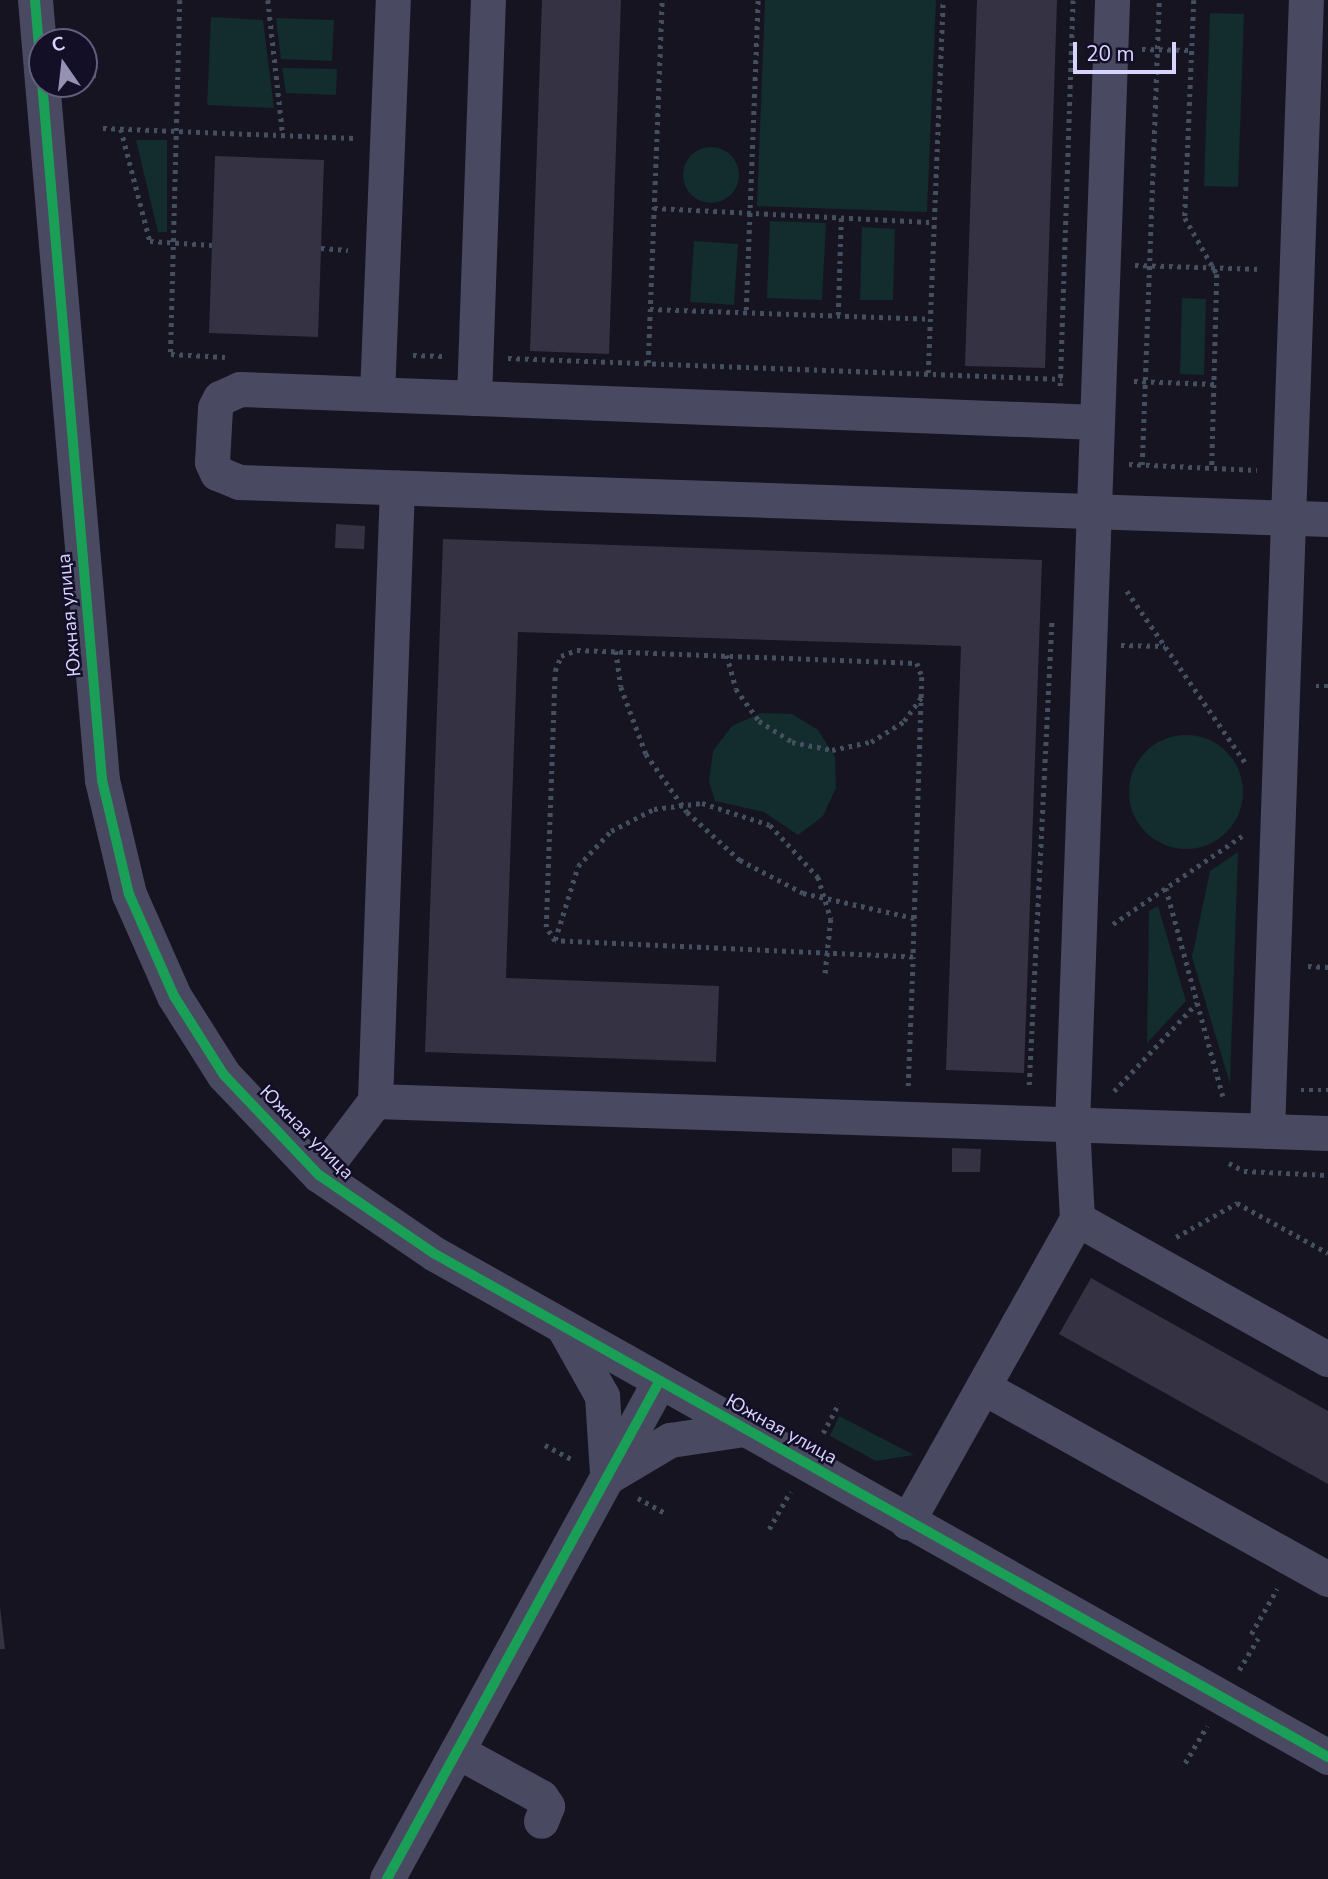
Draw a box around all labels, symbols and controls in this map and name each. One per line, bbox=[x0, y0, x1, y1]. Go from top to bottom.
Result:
north arrow bbox=[28, 28, 98, 98]
scale bar bbox=[1076, 28, 1179, 72]
text: С bbox=[49, 30, 68, 59]
text: 20 m bbox=[1086, 40, 1135, 68]
street label: Южная улица bbox=[53, 552, 87, 678]
street label: Южная улица bbox=[254, 1081, 358, 1185]
street label: Южная улица bbox=[721, 1390, 841, 1470]

